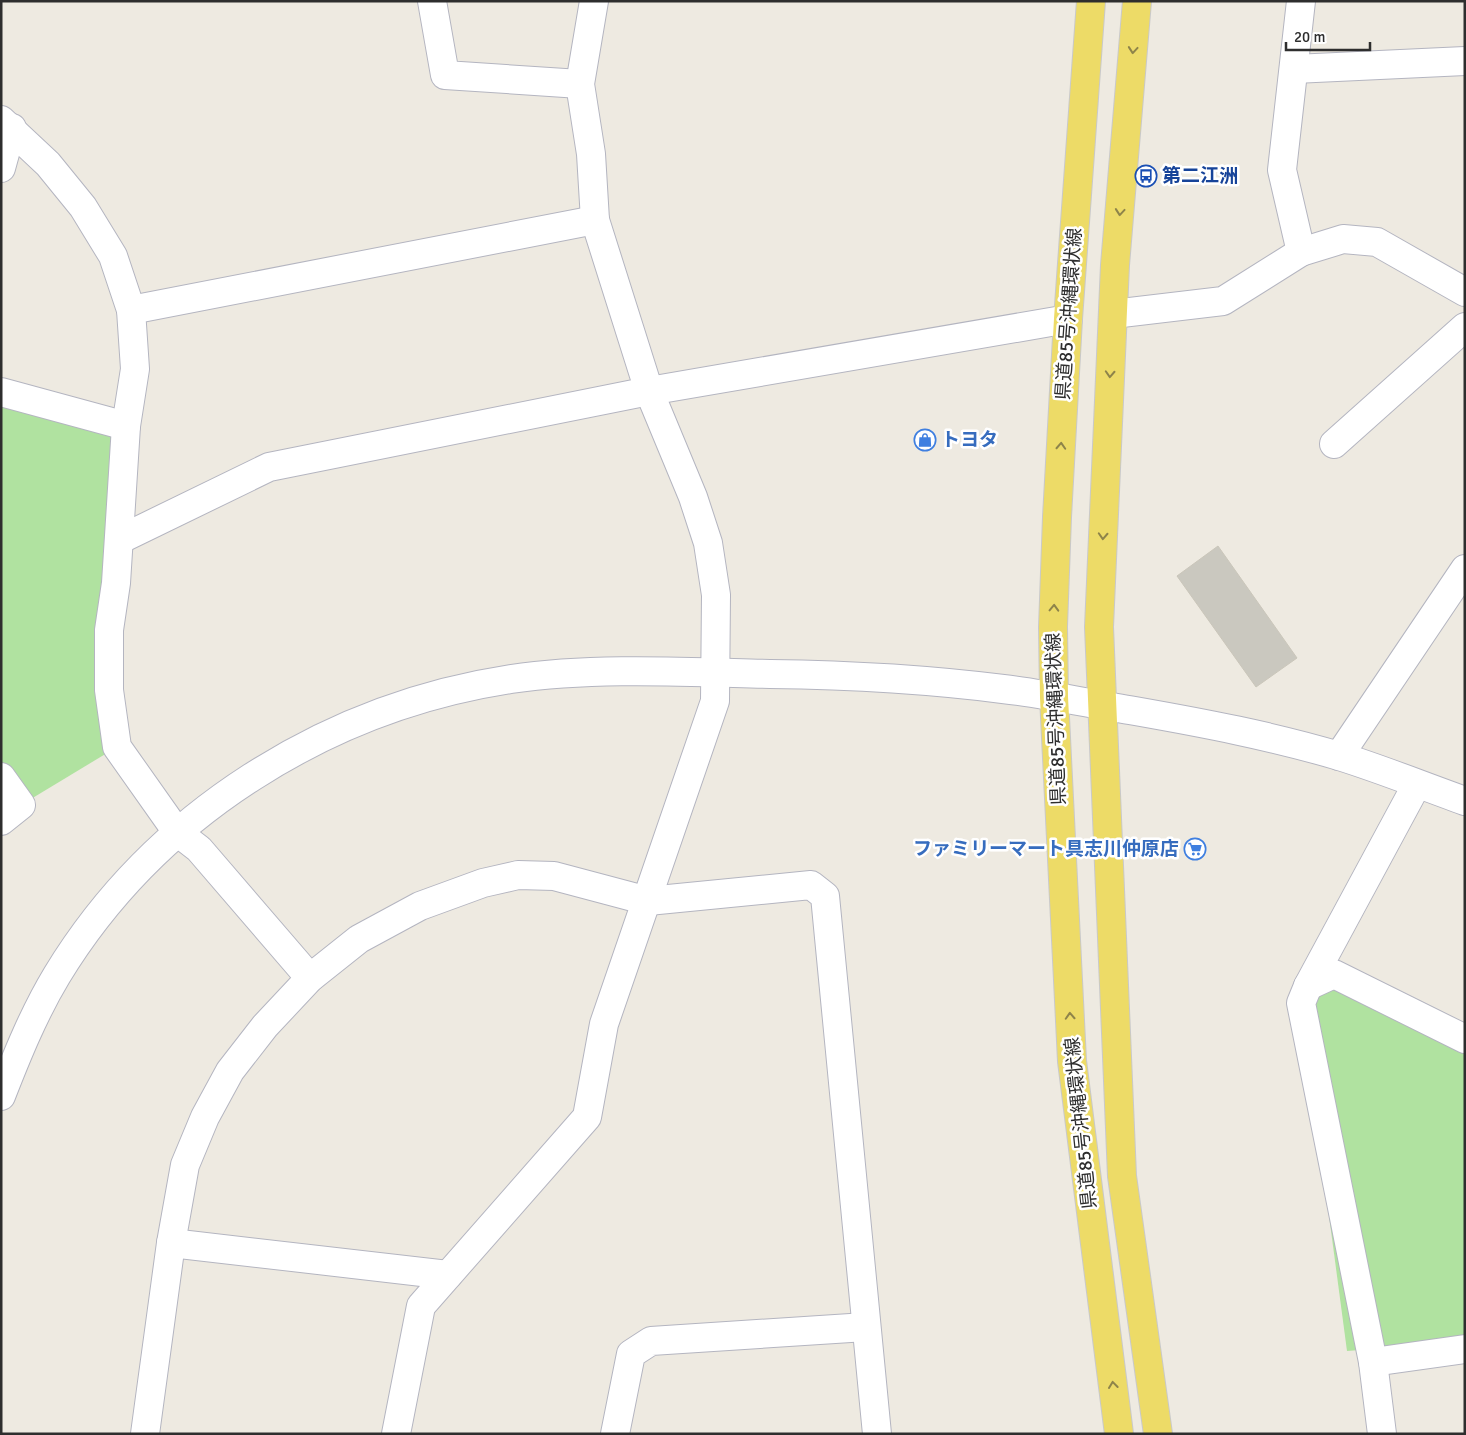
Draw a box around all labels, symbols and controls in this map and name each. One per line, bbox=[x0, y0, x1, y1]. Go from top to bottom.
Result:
scale bar bbox=[1286, 20, 1370, 52]
text: 20 m bbox=[1294, 28, 1325, 46]
one-way arrow bbox=[1128, 46, 1139, 54]
bus stop icon: 第二江洲 bbox=[1134, 164, 1158, 188]
place label: 第二江洲 bbox=[1162, 164, 1238, 188]
one-way arrow bbox=[1115, 208, 1126, 216]
street label: 県道85号沖縄環状線 bbox=[1051, 227, 1087, 401]
one-way arrow bbox=[1105, 370, 1116, 378]
shop icon: トヨタ bbox=[913, 428, 937, 452]
place label: トヨタ bbox=[941, 428, 998, 452]
one-way arrow bbox=[1056, 442, 1067, 450]
one-way arrow bbox=[1097, 533, 1108, 541]
one-way arrow bbox=[1048, 604, 1059, 612]
street label: 県道85号沖縄環状線 bbox=[1041, 632, 1071, 806]
place label: ファミリーマート具志川仲原店 bbox=[913, 837, 1179, 861]
supermarket icon: ファミリーマート具志川仲原店 bbox=[1183, 837, 1207, 861]
one-way arrow bbox=[1065, 1011, 1075, 1019]
street label: 県道85号沖縄環状線 bbox=[1060, 1036, 1102, 1210]
one-way arrow bbox=[1108, 1381, 1119, 1389]

